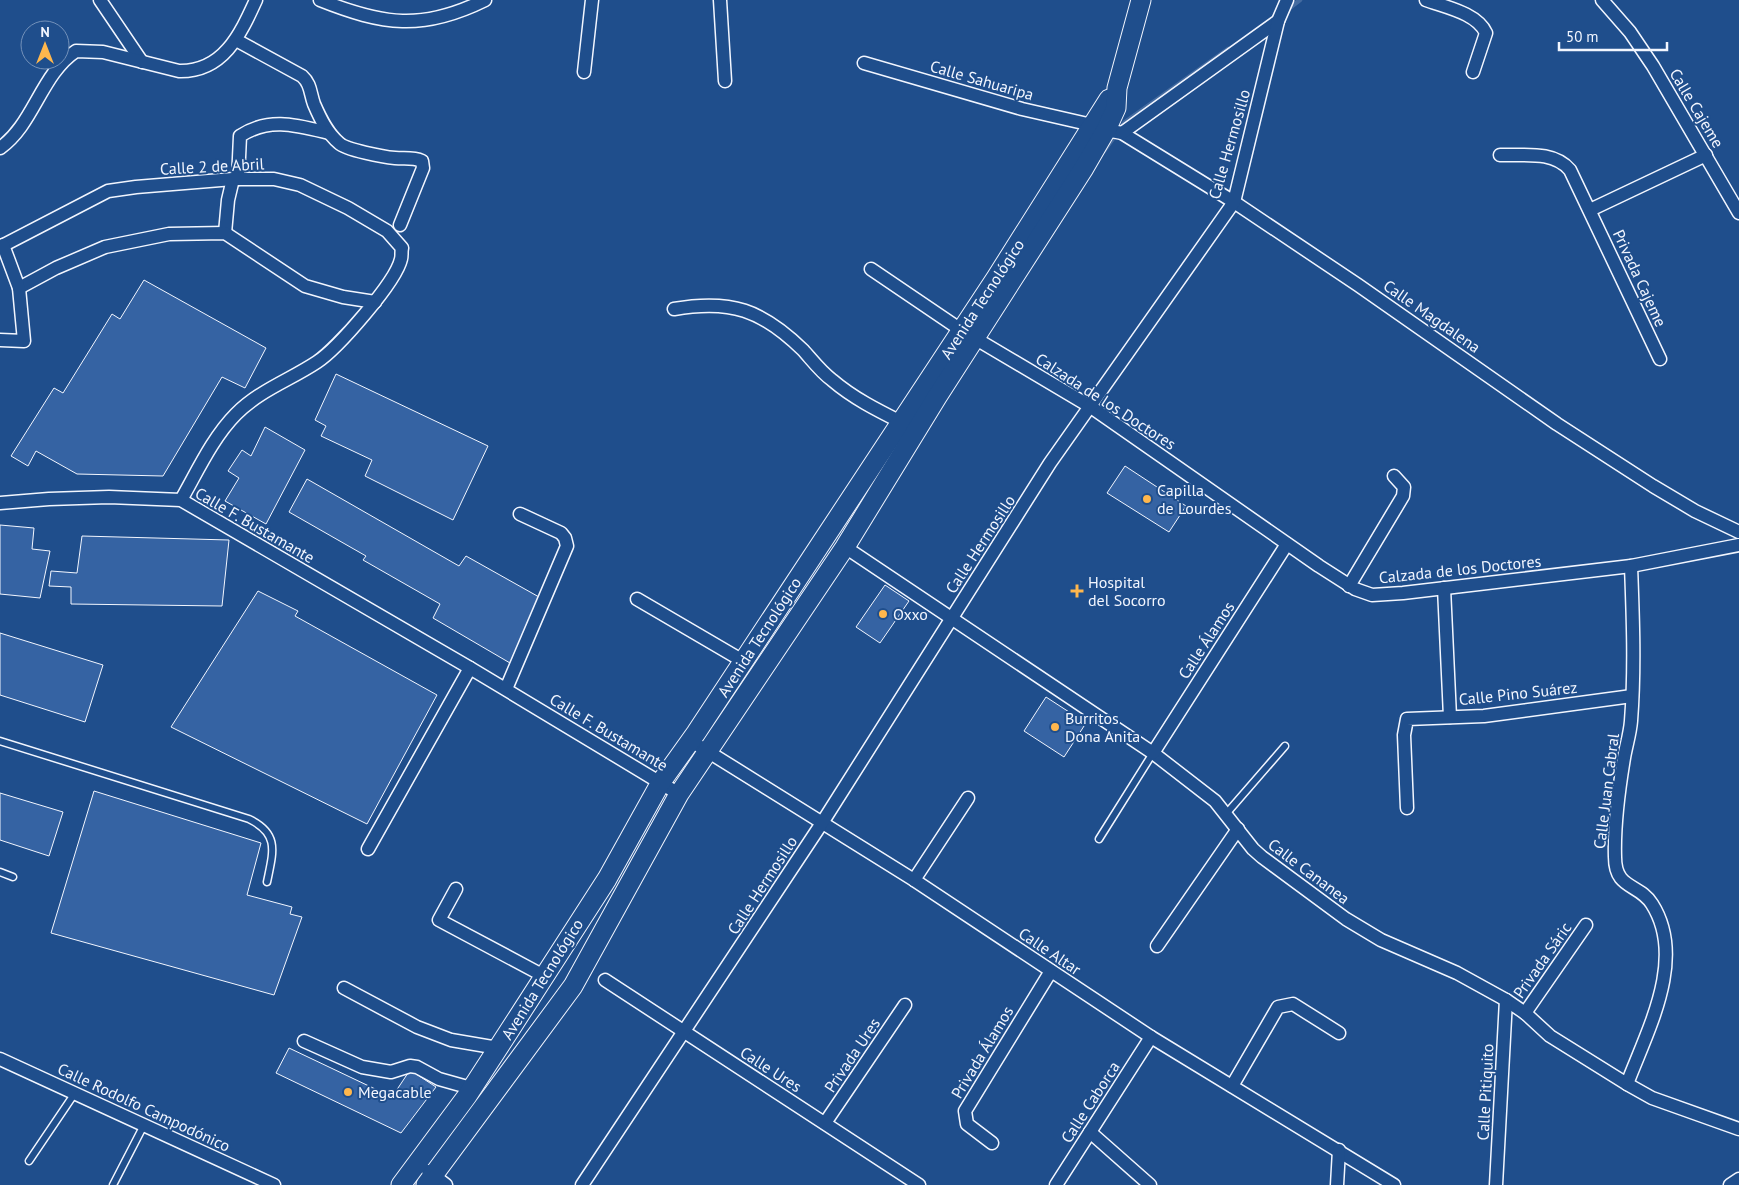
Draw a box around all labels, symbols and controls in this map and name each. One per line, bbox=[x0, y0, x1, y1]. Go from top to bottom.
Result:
north arrow bbox=[20, 20, 70, 70]
scale bar bbox=[1559, 20, 1666, 52]
text: N bbox=[40, 23, 50, 41]
text: 50 m bbox=[1566, 27, 1599, 46]
street label: Calle Sahuaripa bbox=[928, 56, 1036, 104]
street label: Calle Cajeme bbox=[1666, 65, 1728, 151]
street label: Calle Hermosillo bbox=[1204, 87, 1254, 201]
street label: Calle 2 de Abril bbox=[159, 153, 265, 179]
street label: Privada Cajeme bbox=[1609, 226, 1671, 330]
street label: Avenida Tecnológico bbox=[936, 235, 1028, 363]
street label: Calle Magdalena bbox=[1380, 275, 1484, 357]
street label: Calzada de los Doctores bbox=[1032, 348, 1180, 454]
place label: Capilla de Lourdes bbox=[1157, 480, 1232, 518]
street label: Calle F. Bustamante bbox=[192, 483, 318, 567]
street label: Calle Hermosillo bbox=[941, 491, 1019, 597]
marker: Capilla de Lourdes bbox=[1141, 493, 1153, 505]
street label: Calzada de los Doctores bbox=[1378, 551, 1542, 587]
place label: Hospital del Socorro bbox=[1088, 572, 1166, 610]
street label: Avenida Tecnológico bbox=[713, 573, 805, 701]
marker: Hospital del Socorro bbox=[1070, 584, 1084, 598]
street label: Calle Álamos bbox=[1174, 597, 1239, 682]
place label: Oxxo bbox=[893, 604, 928, 624]
marker: Oxxo bbox=[877, 608, 889, 620]
street label: Calle Pino Suárez bbox=[1458, 677, 1578, 709]
street label: Calle F. Bustamante bbox=[546, 689, 672, 775]
place label: Burritos Dona Anita bbox=[1065, 708, 1140, 746]
marker: Burritos Dona Anita bbox=[1049, 721, 1061, 733]
street label: Calle Juan Cabral bbox=[1589, 732, 1623, 850]
street label: Calle Hermosillo bbox=[723, 832, 801, 938]
street label: Calle Cananea bbox=[1264, 834, 1354, 908]
street label: Avenida Tecnológico bbox=[497, 915, 587, 1043]
street label: Privada Sáric bbox=[1509, 918, 1575, 1002]
street label: Calle Altar bbox=[1015, 923, 1085, 979]
street label: Privada Álamos bbox=[947, 1002, 1018, 1102]
street label: Privada Ures bbox=[820, 1014, 884, 1096]
street label: Calle Ures bbox=[737, 1042, 806, 1096]
street label: Calle Pitiquito bbox=[1472, 1043, 1498, 1141]
street label: Calle Caborca bbox=[1056, 1057, 1124, 1147]
street label: Calle Rodolfo Campodónico bbox=[54, 1058, 234, 1156]
place label: Megacable bbox=[358, 1082, 432, 1102]
marker: Megacable bbox=[342, 1086, 354, 1098]

